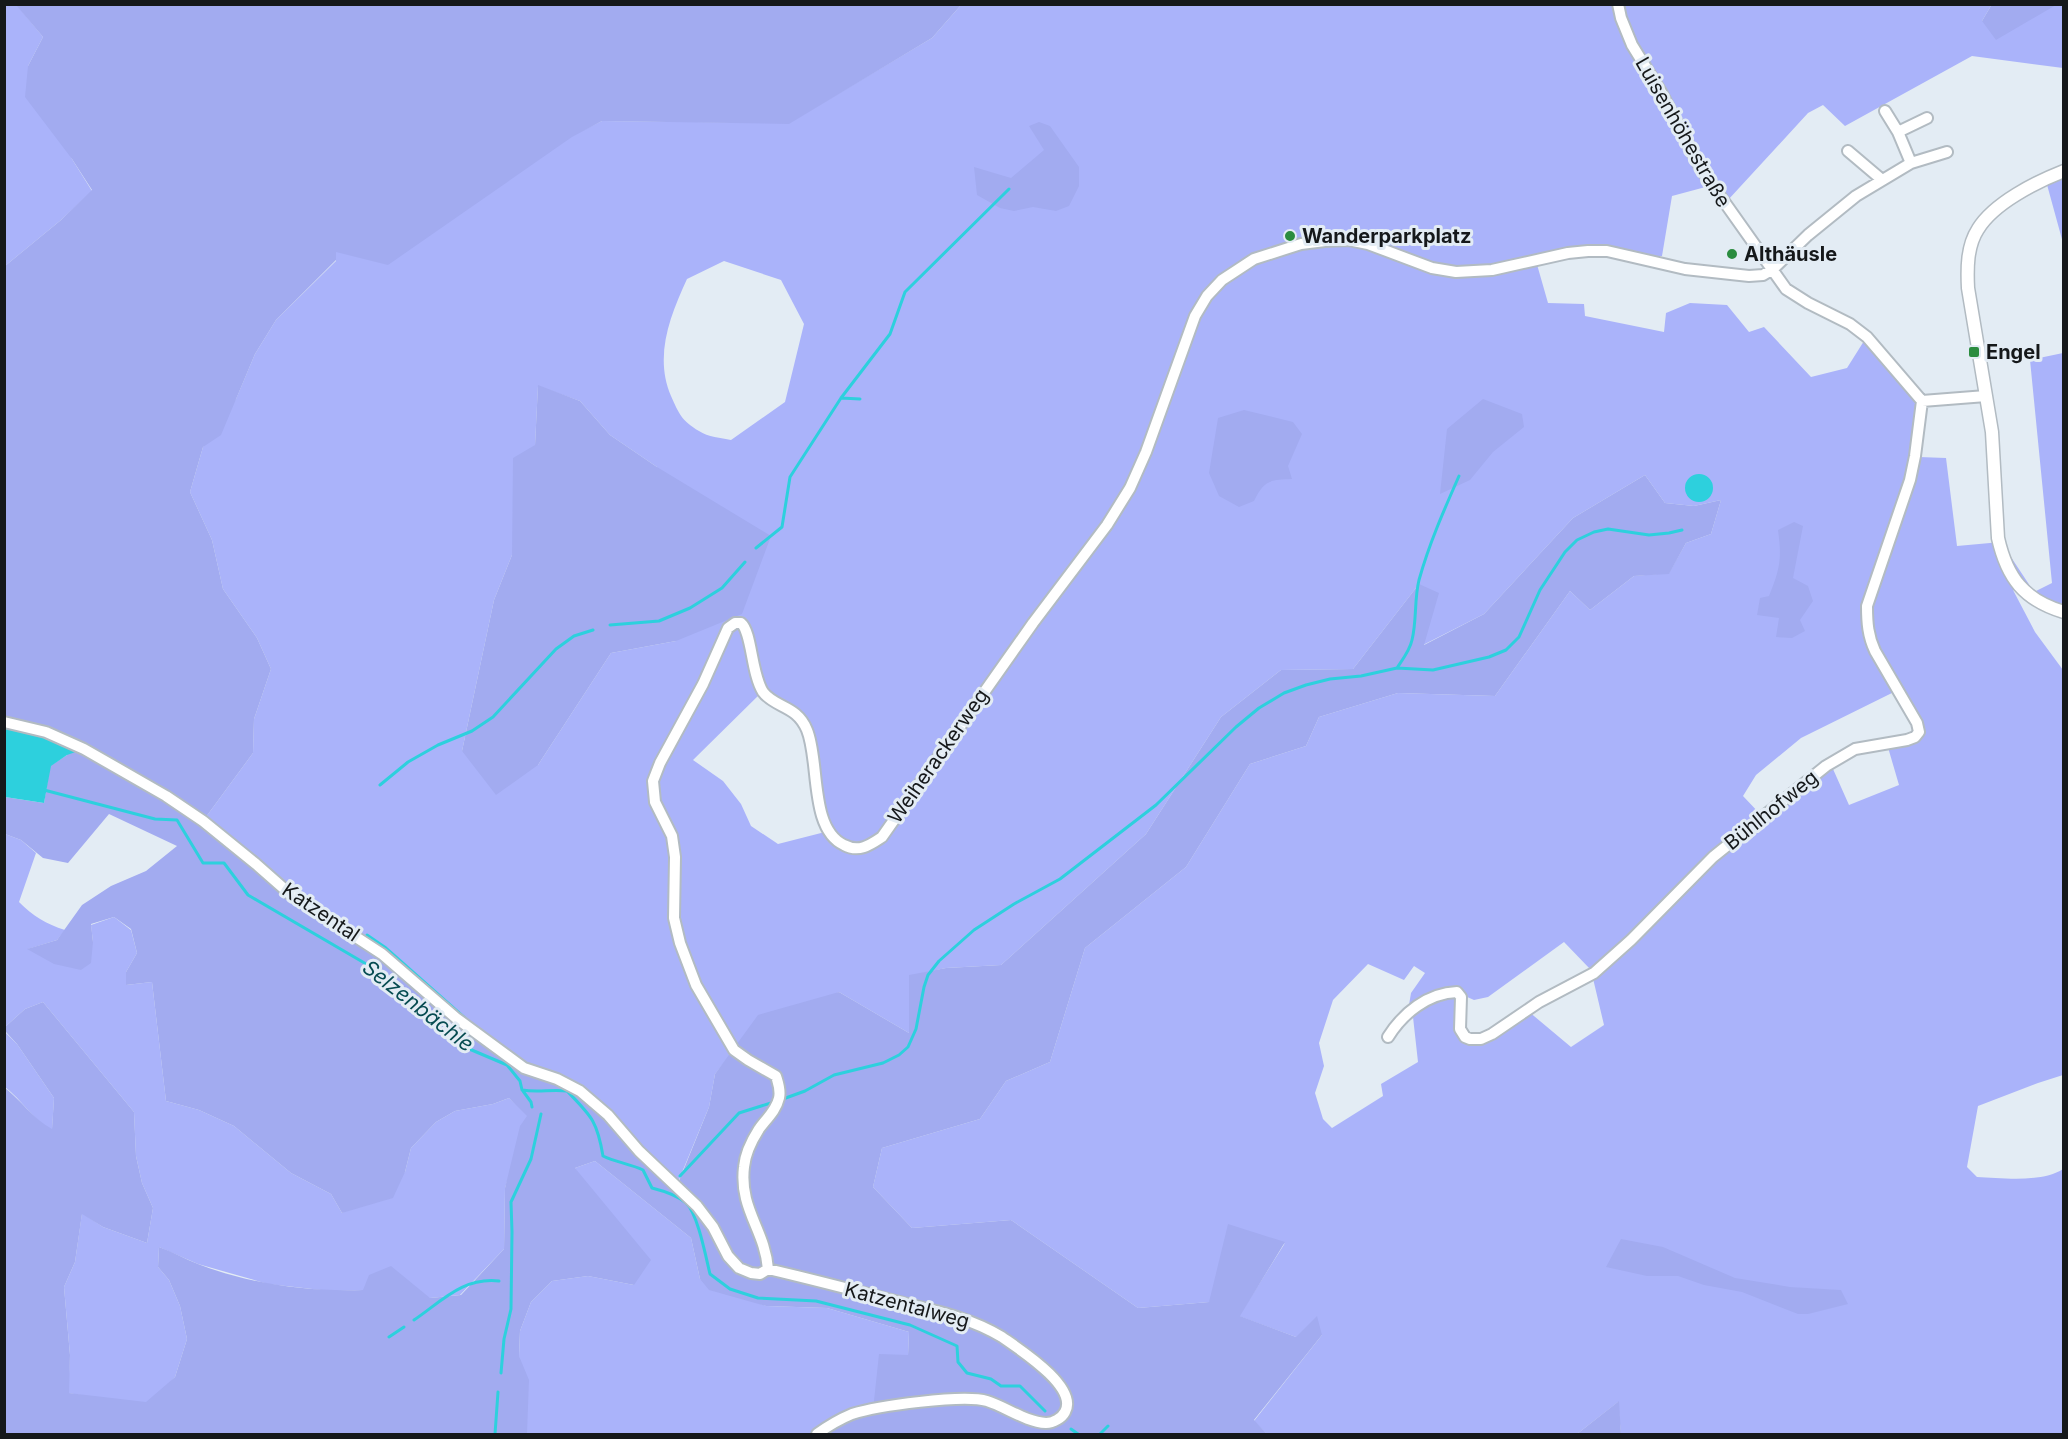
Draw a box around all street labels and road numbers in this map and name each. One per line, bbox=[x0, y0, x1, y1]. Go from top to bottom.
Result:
street label: Luisenhöhestraße bbox=[1630, 53, 1736, 211]
street label: Weiherackerweg bbox=[883, 684, 993, 828]
street label: Bühlhofweg bbox=[1720, 765, 1822, 855]
street label: Katzental bbox=[278, 877, 364, 947]
street label: Katzentalweg bbox=[842, 1277, 972, 1333]

